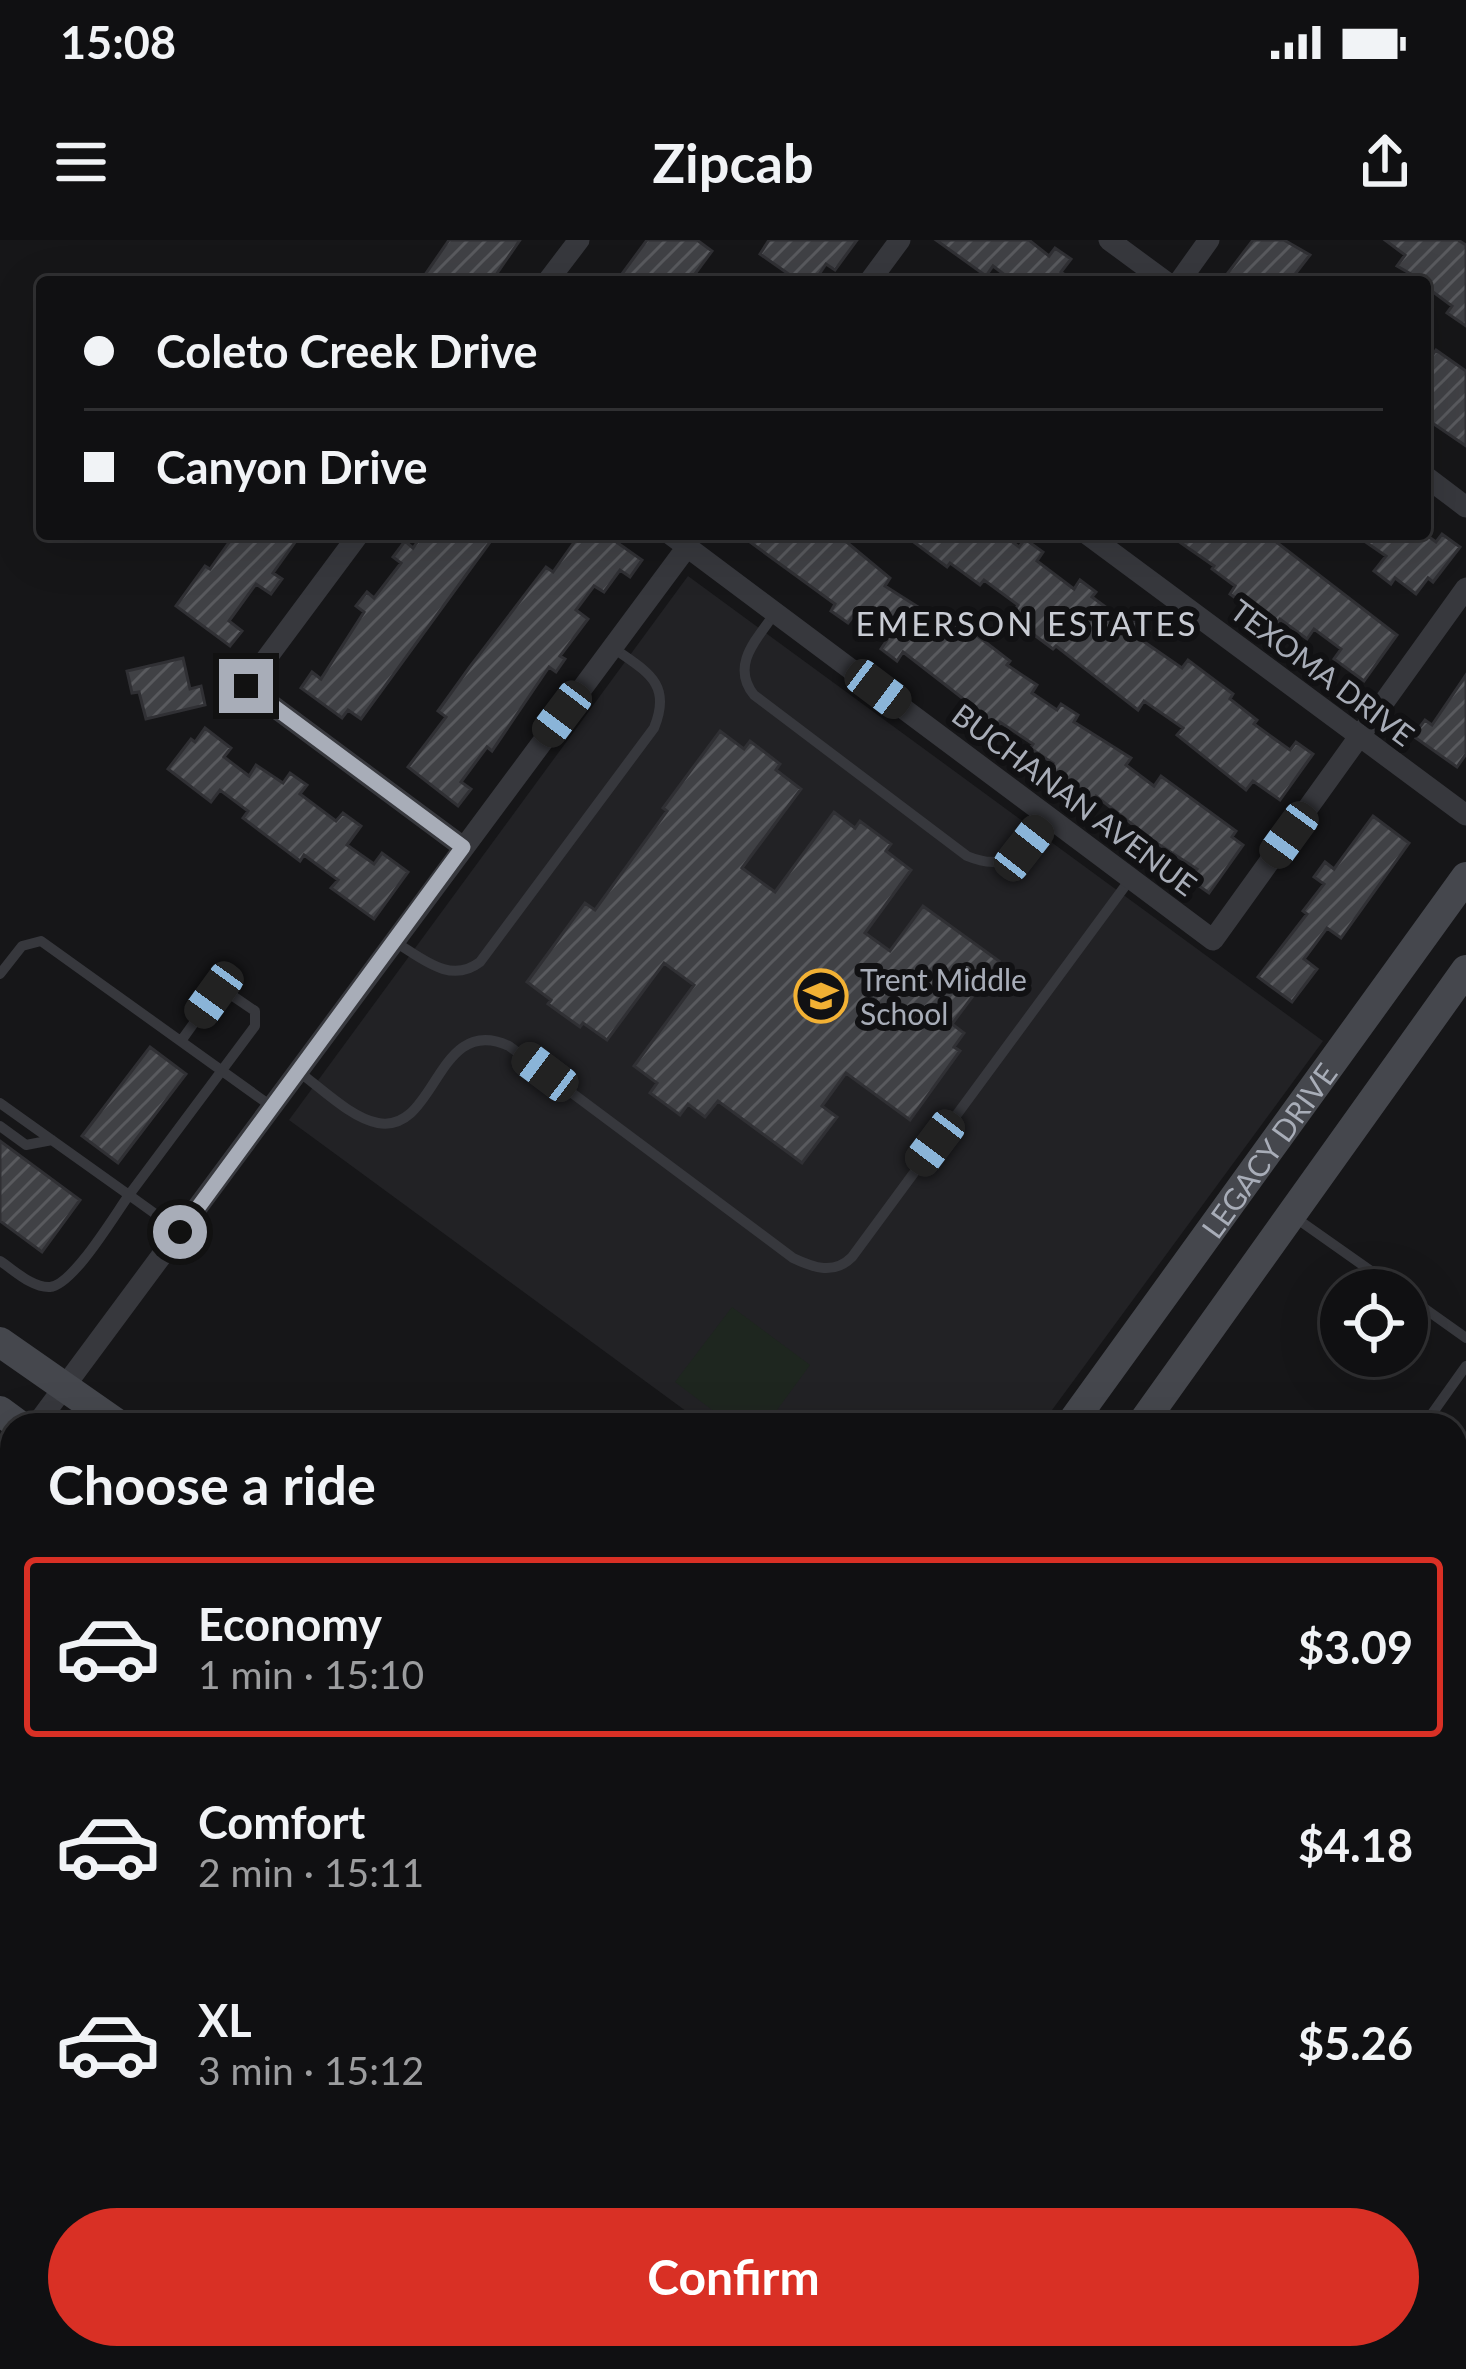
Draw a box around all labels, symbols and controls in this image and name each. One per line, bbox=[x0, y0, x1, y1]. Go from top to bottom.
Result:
text: 15:08 bbox=[60, 15, 176, 69]
icon: menu bbox=[48, 129, 114, 195]
icon: share bbox=[1352, 129, 1418, 195]
text: Zipcab bbox=[652, 130, 814, 195]
text: Coleto Creek Drive bbox=[156, 324, 537, 378]
text: Canyon Drive bbox=[156, 440, 428, 494]
street label: TEXOMA DRIVE bbox=[1224, 591, 1422, 753]
district label: EMERSON ESTATES bbox=[856, 603, 1199, 643]
car bbox=[838, 653, 918, 725]
route end bbox=[219, 659, 273, 713]
car bbox=[526, 674, 598, 754]
street label: BUCHANAN AVENUE bbox=[946, 696, 1204, 902]
car bbox=[1253, 795, 1325, 875]
car bbox=[988, 809, 1060, 887]
car bbox=[178, 955, 250, 1035]
place label: Trent Middle School bbox=[860, 961, 1027, 1031]
school or university icon: Trent Middle School bbox=[793, 968, 849, 1024]
car bbox=[505, 1036, 585, 1108]
street label: LEGACY DRIVE bbox=[1193, 1056, 1344, 1245]
car bbox=[899, 1103, 971, 1183]
route start bbox=[153, 1205, 207, 1259]
map controls bbox=[1320, 1269, 1428, 1377]
button: locate bbox=[1320, 1269, 1428, 1377]
text: Choose a ride bbox=[48, 1452, 376, 1517]
icon: car bbox=[54, 1593, 162, 1701]
text: Economy bbox=[198, 1597, 382, 1651]
text: $3.09 bbox=[1298, 1620, 1413, 1674]
text: 1 min · 15:10 bbox=[198, 1651, 424, 1697]
icon: car bbox=[54, 1791, 162, 1899]
text: Comfort bbox=[198, 1795, 365, 1849]
text: $4.18 bbox=[1298, 1818, 1413, 1872]
text: 2 min · 15:11 bbox=[198, 1849, 424, 1895]
icon: car bbox=[54, 1989, 162, 2097]
text: XL bbox=[198, 1993, 252, 2047]
text: $5.26 bbox=[1298, 2016, 1413, 2070]
text: 3 min · 15:12 bbox=[198, 2047, 424, 2093]
button: Confirm bbox=[48, 2208, 1419, 2346]

